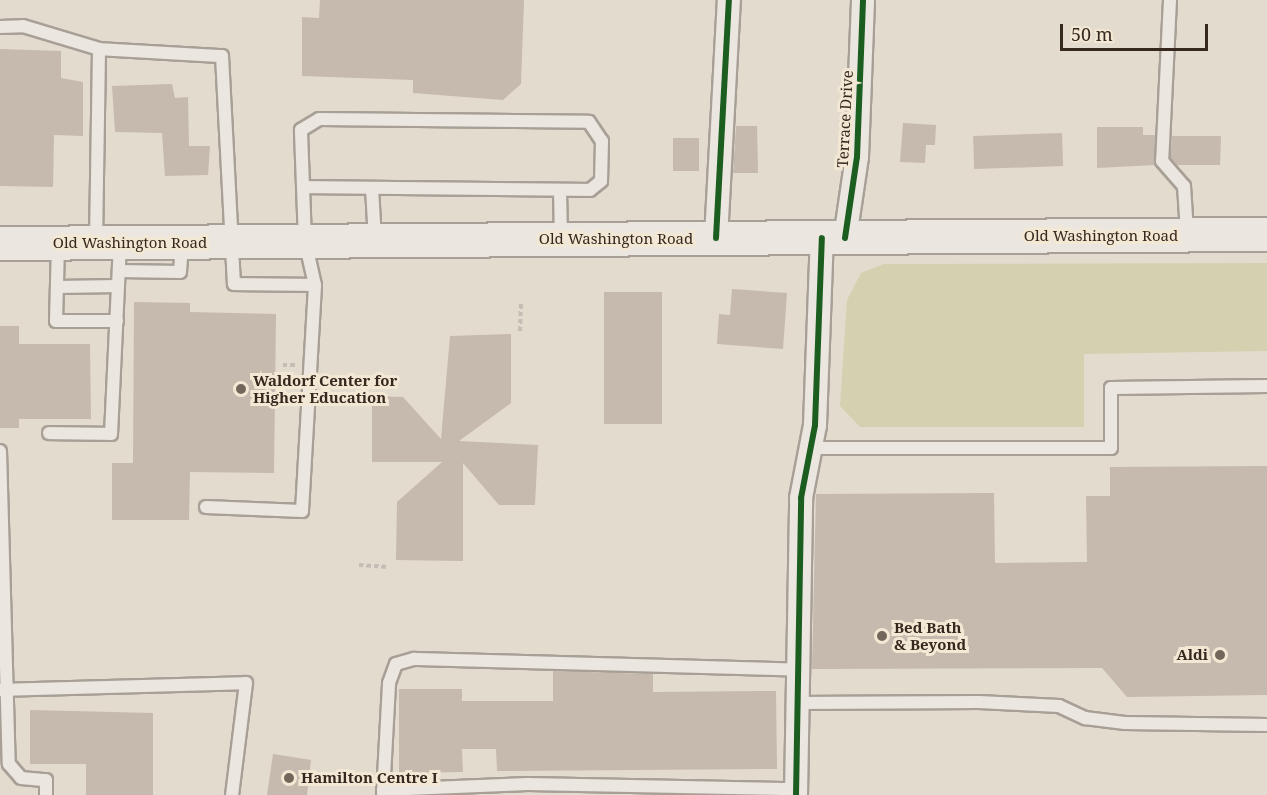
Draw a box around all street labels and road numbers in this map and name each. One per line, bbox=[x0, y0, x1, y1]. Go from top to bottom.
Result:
street label: Terrace Drive bbox=[833, 70, 857, 168]
street label: Old Washington Road bbox=[1024, 227, 1178, 245]
street label: Old Washington Road bbox=[539, 230, 693, 248]
street label: Old Washington Road bbox=[53, 234, 207, 252]

